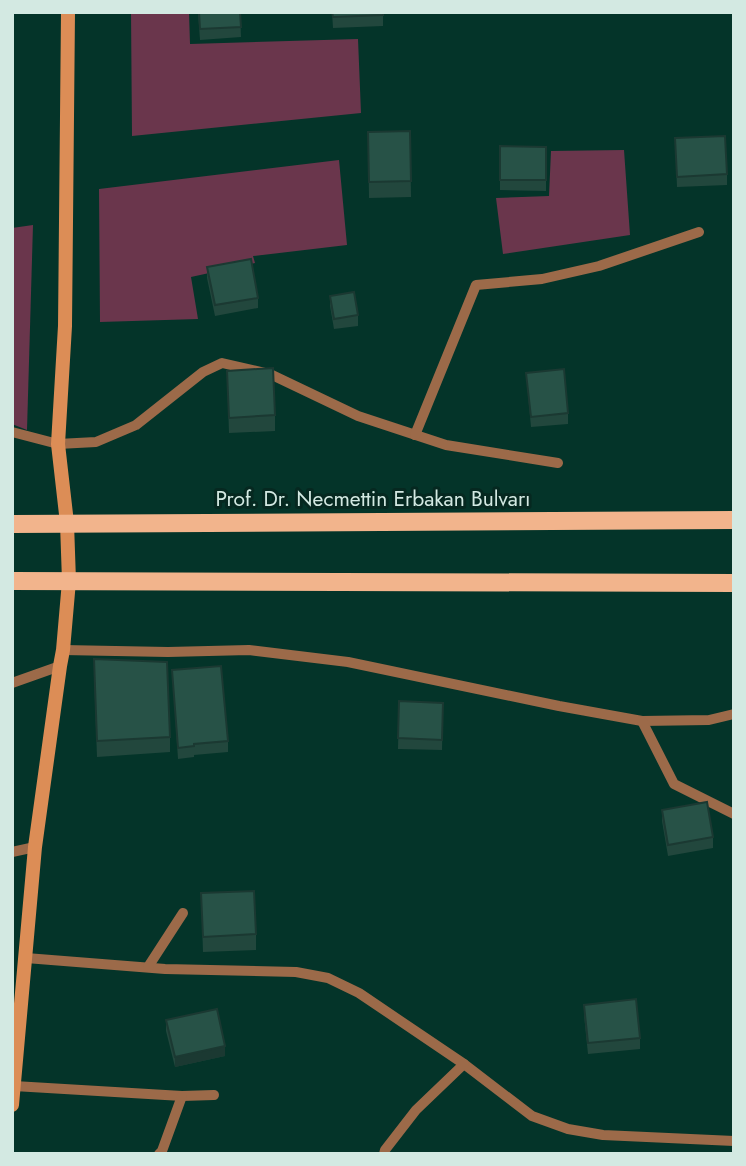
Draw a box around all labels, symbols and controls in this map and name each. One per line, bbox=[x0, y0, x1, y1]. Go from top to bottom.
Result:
street label: Prof. Dr. Necmettin Erbakan Bulvarı bbox=[215, 484, 531, 514]

